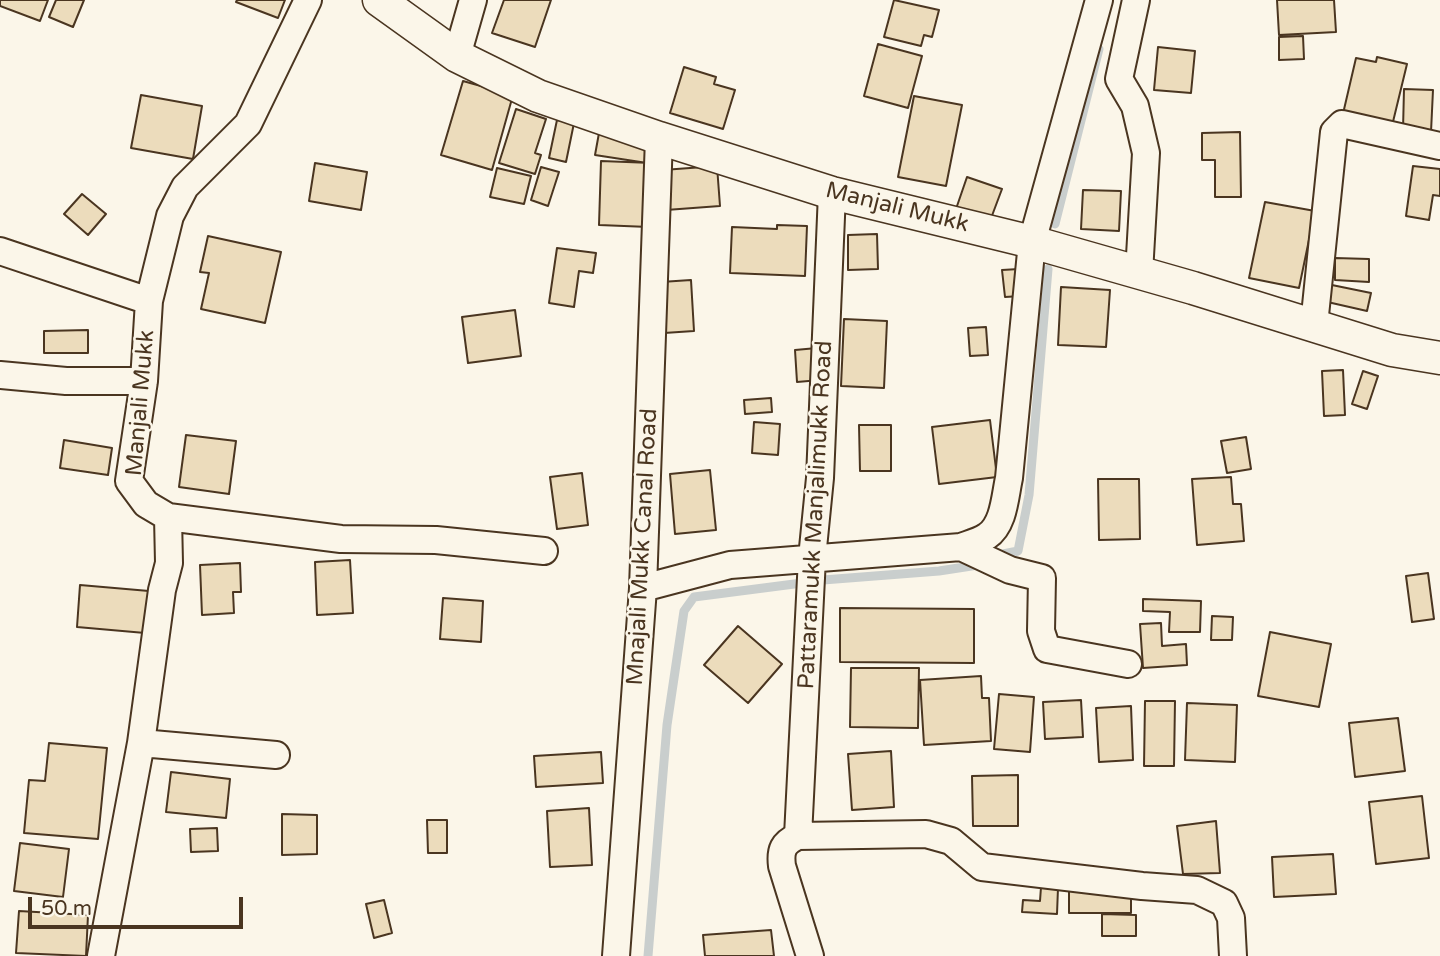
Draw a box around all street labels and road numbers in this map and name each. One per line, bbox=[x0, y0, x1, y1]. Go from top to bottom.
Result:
street label: Manjali Mukk bbox=[823, 177, 971, 239]
street label: Manjali Mukk bbox=[121, 329, 161, 477]
street label: Pattaramukk Manjalimukk Road bbox=[793, 340, 839, 690]
street label: Mnajali Mukk Canal Road bbox=[622, 408, 664, 686]

